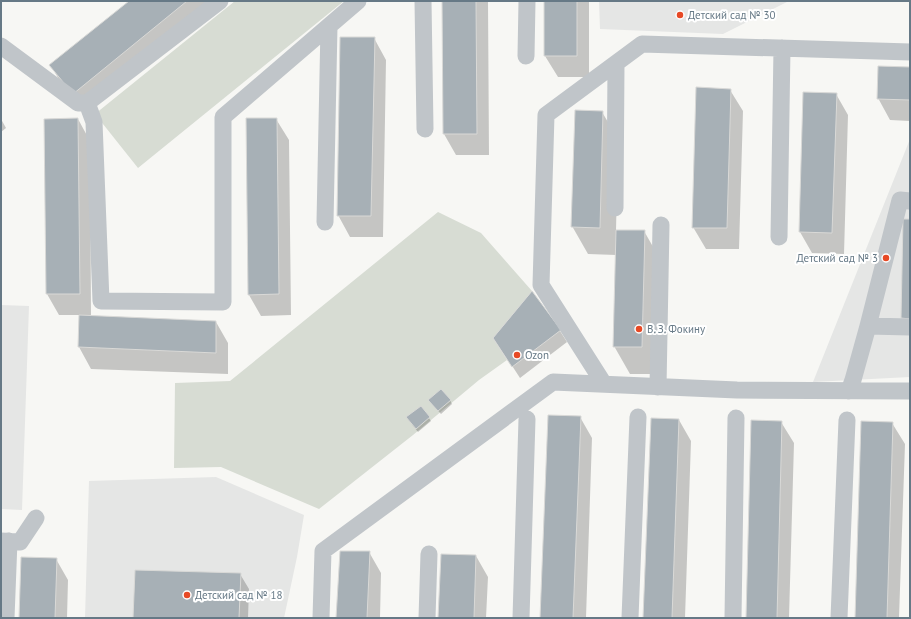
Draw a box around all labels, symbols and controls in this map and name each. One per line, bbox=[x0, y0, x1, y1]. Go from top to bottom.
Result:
place label: Детский сад № 30 bbox=[688, 8, 776, 22]
marker: Детский сад № 30 bbox=[675, 10, 685, 20]
place label: Детский сад № 3 bbox=[796, 251, 878, 265]
marker: Детский сад № 3 bbox=[881, 253, 891, 263]
place label: В. З. Фокину bbox=[647, 322, 706, 336]
marker: В. З. Фокину bbox=[634, 324, 644, 334]
place label: Ozon bbox=[525, 348, 549, 362]
marker: Ozon bbox=[512, 350, 522, 360]
place label: Детский сад № 18 bbox=[195, 588, 283, 602]
marker: Детский сад № 18 bbox=[182, 590, 192, 600]

